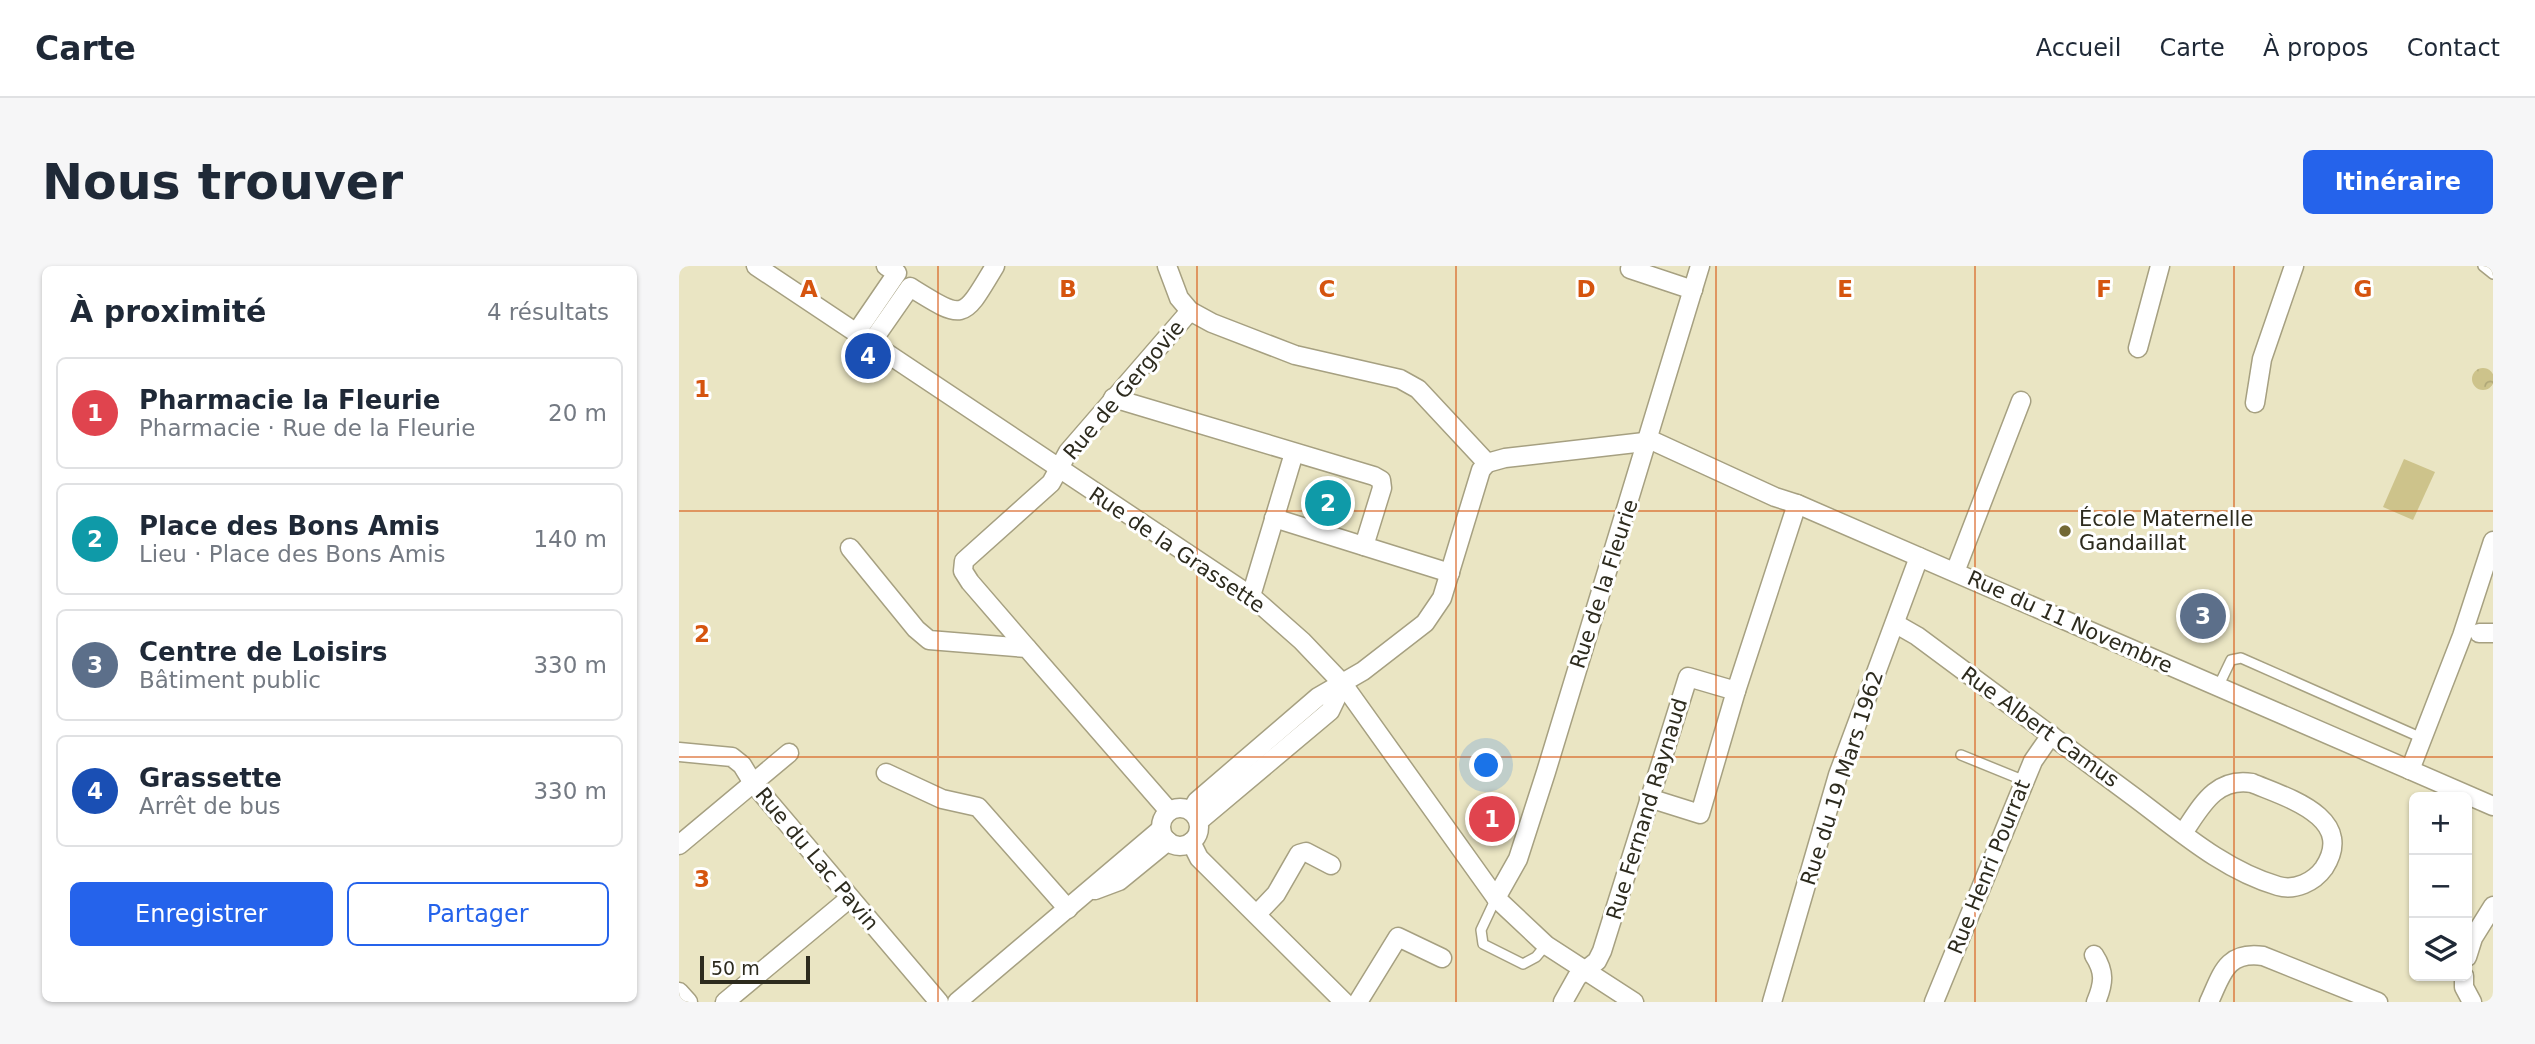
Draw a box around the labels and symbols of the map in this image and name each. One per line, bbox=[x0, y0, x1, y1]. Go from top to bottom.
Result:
text: A bbox=[800, 276, 818, 302]
text: B bbox=[1059, 276, 1077, 302]
text: C bbox=[1319, 276, 1335, 302]
text: D bbox=[1576, 276, 1596, 302]
text: E bbox=[1837, 276, 1853, 302]
text: F bbox=[2096, 276, 2112, 302]
text: G bbox=[2354, 276, 2372, 302]
street label: Rue de Gergovie bbox=[1059, 316, 1189, 464]
pin: 4 bbox=[845, 330, 891, 382]
text: 1 bbox=[694, 376, 710, 402]
pin: 2 bbox=[1305, 477, 1351, 529]
street label: Rue de la Grassette bbox=[1085, 482, 1269, 618]
street label: Rue de la Fleurie bbox=[1565, 496, 1643, 672]
place label: École Maternelle Gandaillat bbox=[2079, 506, 2253, 555]
marker: École Maternelle Gandaillat bbox=[2057, 523, 2073, 539]
street label: Rue du 11 Novembre bbox=[1964, 566, 2176, 678]
pin: 3 bbox=[2180, 590, 2226, 642]
text: 2 bbox=[694, 621, 710, 647]
street label: Rue Albert Camus bbox=[1957, 662, 2123, 792]
street label: Rue du 19 Mars 1962 bbox=[1796, 668, 1888, 888]
street label: Rue Fernand Raynaud bbox=[1602, 695, 1692, 923]
your location bbox=[1469, 748, 1503, 782]
street label: Rue Henri Pourrat bbox=[1943, 776, 2035, 958]
street label: Rue du Lac Pavin bbox=[750, 783, 884, 935]
pin: 1 bbox=[1469, 793, 1515, 845]
text: 3 bbox=[694, 866, 710, 892]
scale bar bbox=[700, 953, 810, 985]

